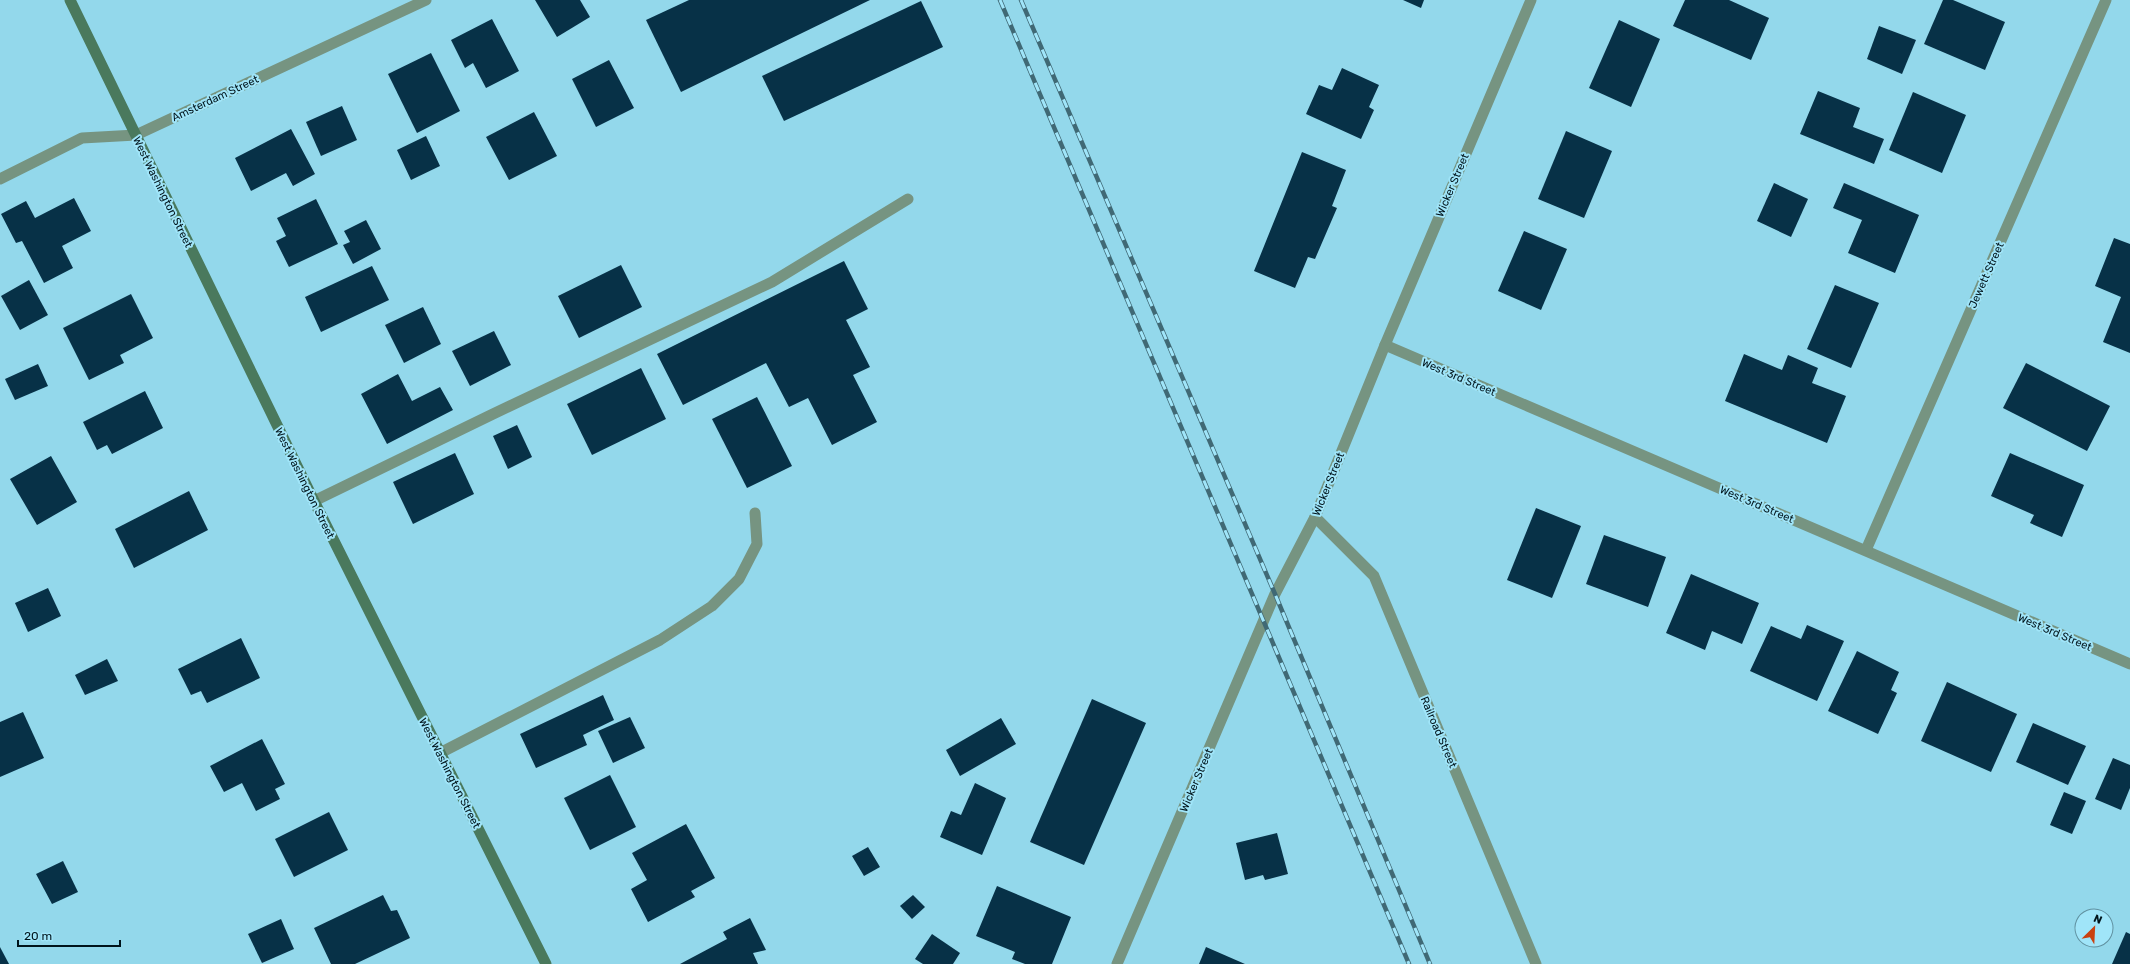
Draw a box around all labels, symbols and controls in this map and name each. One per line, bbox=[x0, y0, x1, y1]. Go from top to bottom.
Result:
street label: Amsterdam Street bbox=[170, 72, 261, 124]
street label: West Washington Street bbox=[130, 135, 195, 250]
street label: Wicker Street bbox=[1433, 151, 1472, 219]
street label: Jewett Street bbox=[1966, 240, 2007, 310]
street label: West 3rd Street bbox=[1420, 356, 1498, 399]
street label: West Washington Street bbox=[272, 426, 337, 541]
street label: Wicker Street bbox=[1310, 450, 1347, 518]
street label: West 3rd Street bbox=[1718, 483, 1796, 526]
street label: West 3rd Street bbox=[2016, 611, 2094, 654]
street label: Railroad Street bbox=[1418, 695, 1460, 770]
street label: West Washington Street bbox=[416, 716, 483, 831]
street label: Wicker Street bbox=[1177, 746, 1216, 814]
north arrow bbox=[2074, 908, 2114, 948]
text: N bbox=[2092, 912, 2104, 927]
scale bar bbox=[18, 922, 120, 948]
text: 20 m bbox=[24, 929, 52, 943]

